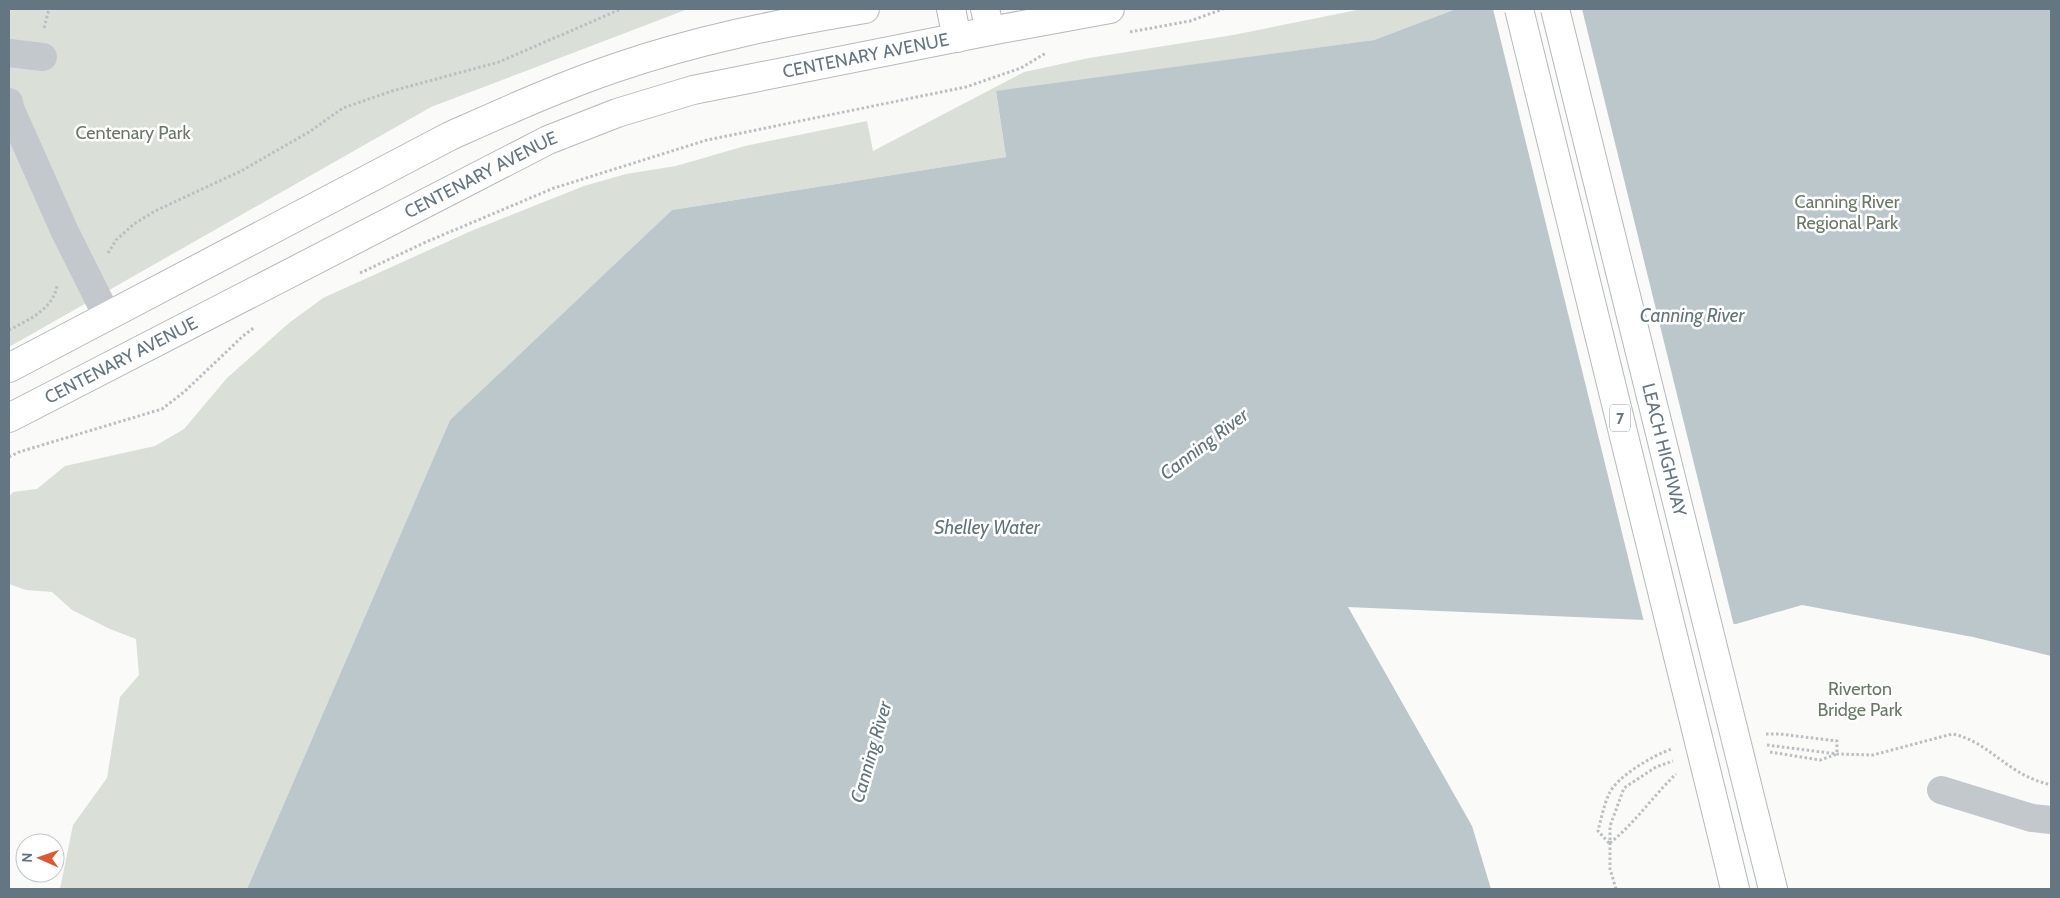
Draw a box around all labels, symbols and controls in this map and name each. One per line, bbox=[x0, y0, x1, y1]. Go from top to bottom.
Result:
street label: CENTENARY AVENUE bbox=[781, 28, 951, 83]
park label: Centenary Park bbox=[75, 122, 192, 144]
street label: CENTENARY AVENUE bbox=[401, 126, 560, 223]
park label: Canning River Regional Park bbox=[1795, 191, 1900, 234]
water label: Canning River bbox=[1640, 304, 1745, 327]
street label: CENTENARY AVENUE bbox=[41, 312, 201, 409]
street label: LEACH HIGHWAY bbox=[1637, 381, 1691, 519]
water label: Canning River bbox=[1155, 403, 1254, 485]
road number: 7 bbox=[1610, 404, 1630, 432]
water label: Shelley Water bbox=[934, 516, 1041, 539]
park label: Riverton Bridge Park bbox=[1818, 678, 1903, 721]
water label: Canning River bbox=[846, 698, 897, 805]
north arrow bbox=[15, 833, 65, 883]
text: N bbox=[18, 852, 36, 863]

